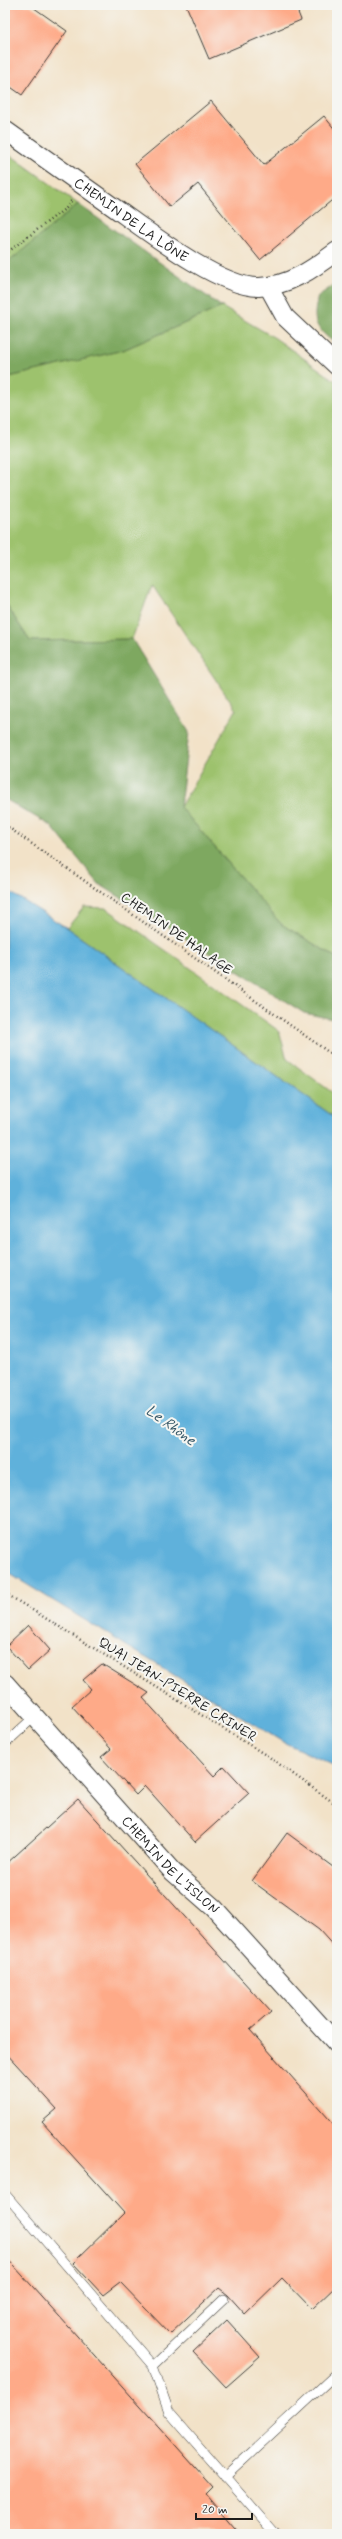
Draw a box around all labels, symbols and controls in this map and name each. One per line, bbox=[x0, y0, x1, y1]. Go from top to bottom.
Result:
street label: CHEMIN DE LA LÔNE bbox=[70, 174, 191, 267]
street label: CHEMIN DE HALAGE bbox=[117, 888, 236, 979]
water label: Le Rhône bbox=[141, 1401, 200, 1451]
street label: QUAI JEAN-PIERRE CRINER bbox=[95, 1633, 260, 1746]
street label: CHEMIN DE L'ISLON bbox=[117, 1812, 223, 1918]
scale bar bbox=[196, 2495, 252, 2521]
text: 20 m bbox=[202, 2502, 228, 2518]

